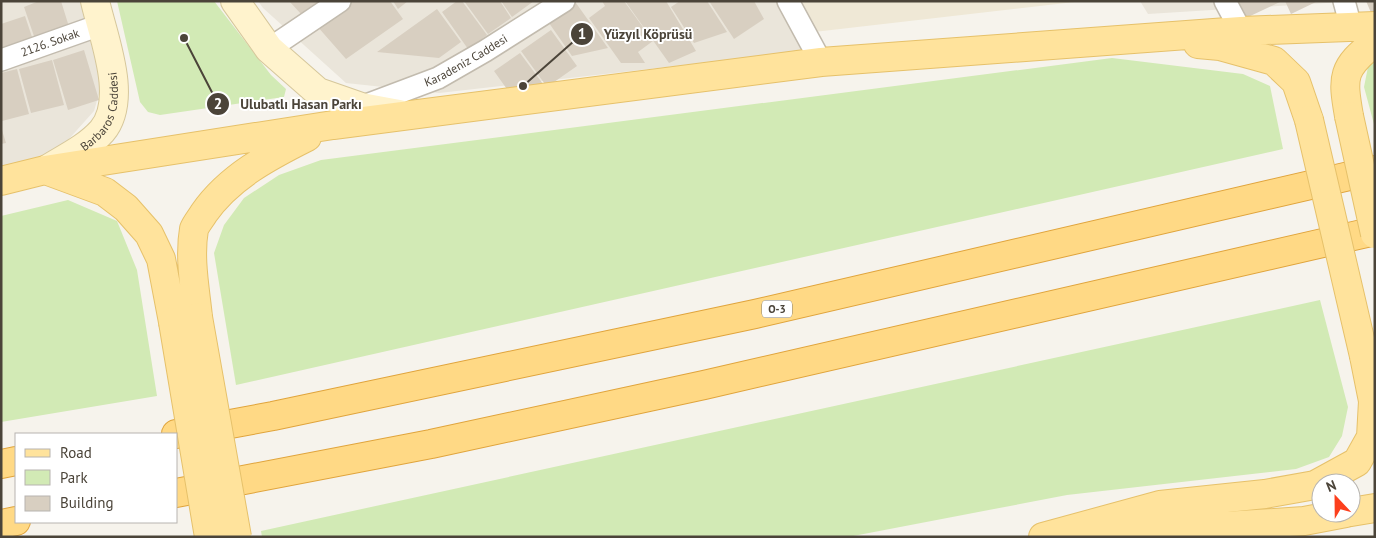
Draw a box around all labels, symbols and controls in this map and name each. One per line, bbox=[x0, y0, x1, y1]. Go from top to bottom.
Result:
callout: Yüzyıl Köprüsü bbox=[569, 19, 703, 48]
text: 1 bbox=[578, 24, 586, 43]
street label: 2126. Sokak bbox=[18, 25, 81, 59]
text: Yüzyıl Köprüsü bbox=[603, 25, 692, 43]
street label: Karadeniz Caddesi bbox=[422, 31, 510, 90]
street label: Barbaros Caddesi bbox=[77, 71, 121, 154]
callout: Ulubatlı Hasan Parkı bbox=[205, 89, 372, 118]
text: 2 bbox=[214, 94, 222, 113]
text: Ulubatlı Hasan Parkı bbox=[240, 95, 362, 113]
road number: O-3 bbox=[762, 300, 792, 318]
legend bbox=[15, 433, 178, 523]
text: Road bbox=[60, 443, 92, 462]
text: Park bbox=[60, 468, 88, 487]
north arrow bbox=[1311, 473, 1361, 523]
text: N bbox=[1323, 476, 1339, 496]
text: Building bbox=[60, 493, 114, 512]

